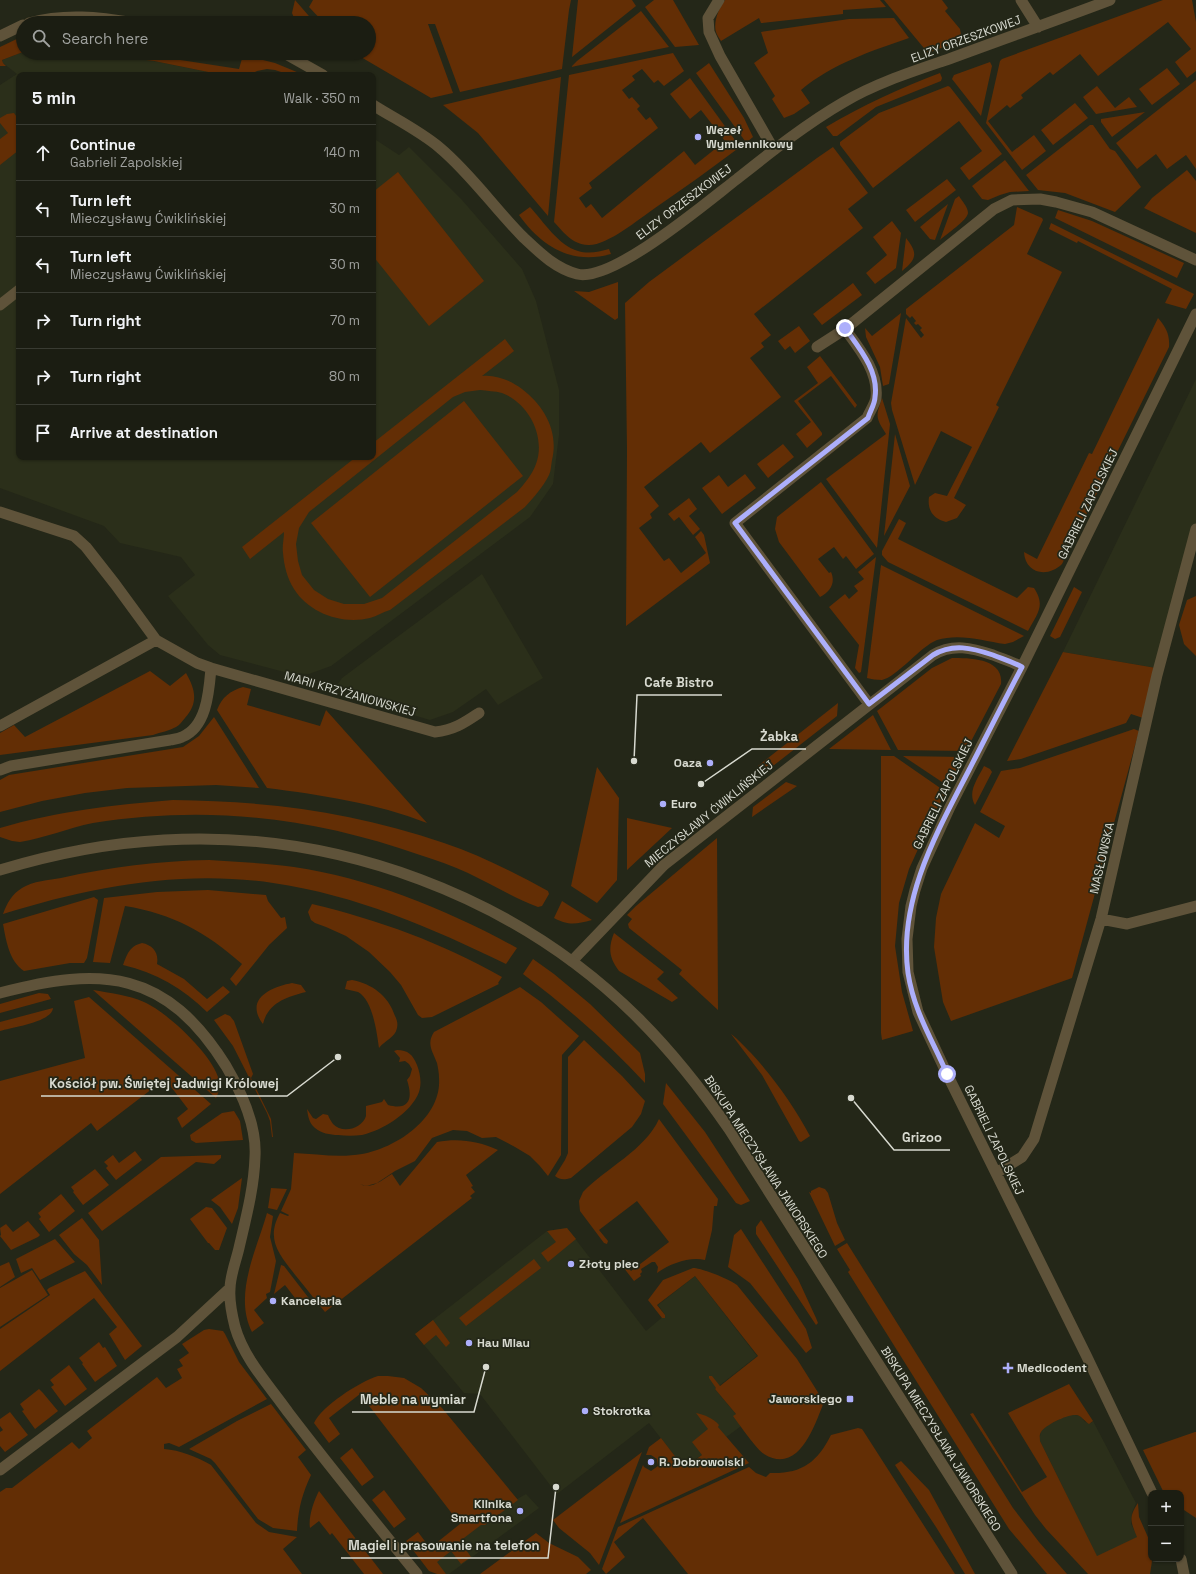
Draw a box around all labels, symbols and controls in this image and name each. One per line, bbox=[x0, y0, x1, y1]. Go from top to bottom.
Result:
street label: ELIZY ORZESZKOWEJ bbox=[909, 12, 1023, 66]
search box bbox=[16, 16, 376, 60]
icon: search bbox=[30, 27, 52, 49]
text: Search here bbox=[62, 29, 148, 48]
text: 5 min bbox=[32, 87, 76, 109]
text: Walk · 350 m bbox=[283, 90, 360, 107]
place label: Węzeł Wymiennikowy bbox=[706, 122, 793, 152]
marker: Węzeł Wymiennikowy bbox=[693, 132, 703, 142]
text: Continue bbox=[70, 135, 136, 154]
icon: ahead bbox=[32, 142, 54, 164]
text: 140 m bbox=[324, 144, 360, 161]
text: Gabrieli Zapolskiej bbox=[70, 154, 182, 171]
street label: ELIZY ORZESZKOWEJ bbox=[633, 161, 735, 243]
text: Turn left bbox=[70, 191, 132, 210]
icon: left bbox=[32, 198, 54, 220]
text: 30 m bbox=[329, 200, 360, 217]
text: Mieczysławy Ćwiklińskiej bbox=[70, 210, 226, 227]
text: Turn left bbox=[70, 247, 132, 266]
icon: left bbox=[32, 254, 54, 276]
text: 30 m bbox=[329, 256, 360, 273]
text: Mieczysławy Ćwiklińskiej bbox=[70, 266, 226, 283]
icon: right bbox=[32, 310, 54, 332]
text: Turn right bbox=[70, 311, 141, 330]
text: 70 m bbox=[330, 312, 360, 329]
route end bbox=[836, 319, 854, 337]
icon: right bbox=[32, 366, 54, 388]
text: Turn right bbox=[70, 367, 141, 386]
text: 80 m bbox=[329, 368, 360, 385]
icon: arrive bbox=[32, 422, 54, 444]
text: Arrive at destination bbox=[70, 423, 218, 442]
street label: GABRIELI ZAPOLSKIEJ bbox=[1054, 446, 1122, 562]
street label: MARII KRZYŻANOWSKIEJ bbox=[282, 668, 418, 720]
callout: Cafe Bistro bbox=[637, 670, 722, 695]
text: Cafe Bistro bbox=[644, 674, 714, 691]
callout: Żabka bbox=[752, 724, 806, 749]
text: Żabka bbox=[760, 728, 798, 745]
street label: GABRIELI ZAPOLSKIEJ bbox=[909, 736, 977, 852]
place label: Oaza bbox=[674, 755, 702, 771]
street label: MIECZYSŁAWY ĆWIKLIŃSKIEJ bbox=[641, 757, 777, 871]
marker: Oaza bbox=[705, 758, 715, 768]
place label: Euro bbox=[671, 796, 697, 812]
marker: Euro bbox=[658, 799, 668, 809]
street label: MASŁOWSKA bbox=[1086, 820, 1118, 895]
route start bbox=[938, 1065, 956, 1083]
callout: Kościół pw. Świętej Jadwigi Królowej bbox=[41, 1071, 287, 1096]
street label: BISKUPA MIECZYSŁAWA JAWORSKIEGO bbox=[701, 1072, 831, 1262]
text: Kościół pw. Świętej Jadwigi Królowej bbox=[49, 1075, 279, 1092]
street label: GABRIELI ZAPOLSKIEJ bbox=[960, 1082, 1028, 1198]
callout: Grizoo bbox=[894, 1125, 950, 1150]
text: Grizoo bbox=[902, 1129, 942, 1146]
place label: Złoty piec bbox=[579, 1256, 639, 1272]
marker: Złoty piec bbox=[566, 1259, 576, 1269]
place label: Kancelaria bbox=[281, 1293, 342, 1309]
marker: Kancelaria bbox=[268, 1296, 278, 1306]
place label: Hau Miau bbox=[477, 1335, 530, 1351]
marker: Hau Miau bbox=[464, 1338, 474, 1348]
street label: BISKUPA MIECZYSŁAWA JAWORSKIEGO bbox=[877, 1344, 1005, 1534]
place label: Medicodent bbox=[1017, 1360, 1087, 1376]
marker: Medicodent bbox=[1002, 1362, 1014, 1374]
callout: Meble na wymiar bbox=[352, 1387, 474, 1412]
text: Meble na wymiar bbox=[360, 1391, 466, 1408]
place label: Jaworskiego bbox=[769, 1391, 842, 1407]
marker: Jaworskiego bbox=[845, 1394, 855, 1404]
place label: Stokrotka bbox=[593, 1403, 650, 1419]
marker: Stokrotka bbox=[580, 1406, 590, 1416]
place label: R. Dobrowolski bbox=[659, 1454, 744, 1470]
marker: R. Dobrowolski bbox=[646, 1457, 656, 1467]
map controls bbox=[1148, 1490, 1184, 1562]
button: + bbox=[1148, 1490, 1184, 1526]
place label: Klinika Smartfona bbox=[451, 1496, 512, 1526]
marker: Klinika Smartfona bbox=[515, 1506, 525, 1516]
button: − bbox=[1148, 1526, 1184, 1562]
callout: Magiel i prasowanie na telefon bbox=[341, 1533, 548, 1558]
text: Magiel i prasowanie na telefon bbox=[348, 1537, 540, 1554]

